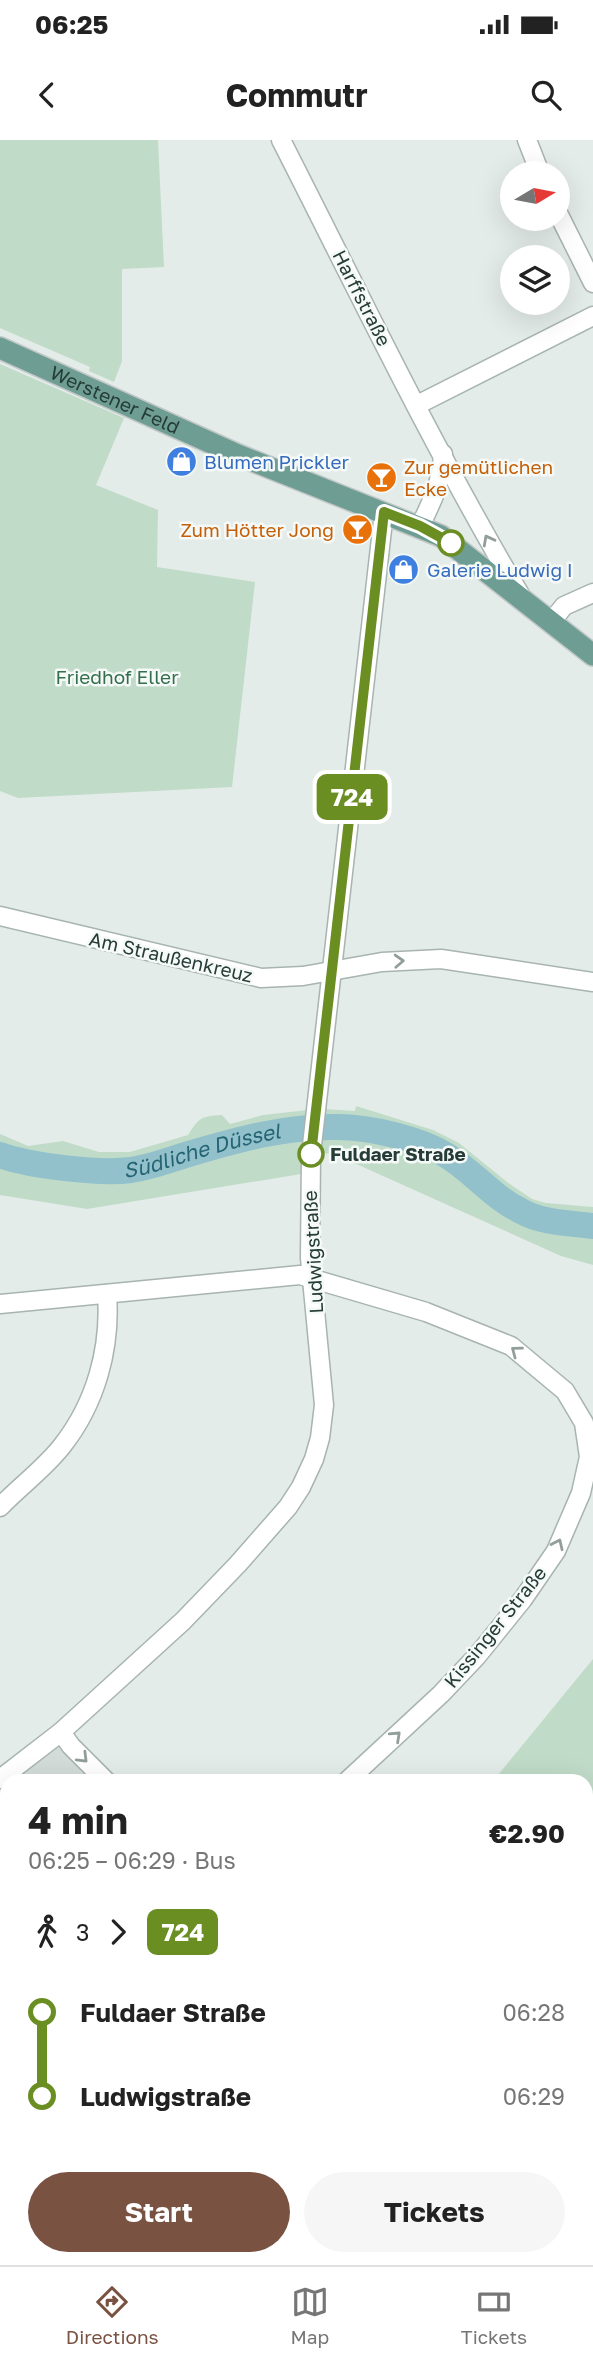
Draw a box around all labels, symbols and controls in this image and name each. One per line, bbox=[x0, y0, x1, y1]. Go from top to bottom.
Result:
text: 06:25 bbox=[35, 9, 108, 40]
icon: back bbox=[28, 76, 66, 114]
text: Commutr bbox=[225, 76, 368, 114]
icon: search bbox=[527, 76, 565, 114]
north arrow bbox=[500, 161, 570, 231]
map controls bbox=[500, 161, 570, 315]
button: layers bbox=[500, 245, 570, 315]
street label: Harffstraße bbox=[328, 246, 396, 350]
street label: Werstener Feld bbox=[47, 360, 183, 438]
shop icon: Blumen Prickler bbox=[164, 445, 198, 479]
place label: Blumen Prickler bbox=[204, 450, 350, 473]
place label: Zur gemütlichen Ecke bbox=[404, 455, 553, 500]
bar icon: Zur gemütlichen Ecke bbox=[364, 461, 398, 495]
bar icon: Zum Hötter Jong bbox=[340, 513, 374, 547]
place label: Zum Hötter Jong bbox=[181, 518, 334, 541]
unlabelled marker bbox=[438, 530, 464, 556]
one-way arrow bbox=[483, 535, 496, 547]
shop icon: Galerie Ludwig I bbox=[387, 553, 421, 587]
place label: Galerie Ludwig I bbox=[427, 558, 573, 581]
park label: Friedhof Eller bbox=[55, 665, 179, 688]
line badge: 724 bbox=[312, 774, 392, 820]
text: 724 bbox=[331, 782, 373, 811]
street label: Am Straußenkreuz bbox=[87, 927, 255, 987]
one-way arrow bbox=[394, 954, 405, 969]
water label: Südliche Düssel bbox=[122, 1117, 284, 1183]
marker: Fuldaer Straße bbox=[298, 1141, 324, 1167]
place label: Fuldaer Straße bbox=[330, 1142, 466, 1165]
street label: Ludwigstraße bbox=[298, 1190, 327, 1314]
one-way arrow bbox=[512, 1347, 524, 1359]
one-way arrow bbox=[550, 1539, 564, 1551]
street label: Kissinger Straße bbox=[439, 1561, 551, 1692]
one-way arrow bbox=[388, 1731, 401, 1744]
one-way arrow bbox=[75, 1749, 88, 1762]
text: 4 min bbox=[28, 1797, 128, 1842]
text: €2.90 bbox=[489, 1818, 565, 1849]
text: 06:25 – 06:29 · Bus bbox=[28, 1846, 236, 1874]
icon: walk bbox=[28, 1913, 66, 1951]
icon: forward bbox=[99, 1913, 137, 1951]
text: 724 bbox=[161, 1917, 204, 1946]
text: 3 bbox=[76, 1918, 89, 1946]
text: Fuldaer Straße bbox=[80, 1997, 266, 2028]
text: 06:28 bbox=[503, 1998, 565, 2026]
text: Ludwigstraße bbox=[80, 2081, 251, 2112]
text: 06:29 bbox=[503, 2082, 565, 2110]
button: Start bbox=[28, 2172, 290, 2252]
button: Tickets bbox=[304, 2172, 565, 2252]
tab: Directions bbox=[66, 2283, 159, 2348]
tab: Map bbox=[290, 2283, 329, 2348]
tab: Tickets bbox=[461, 2283, 527, 2348]

